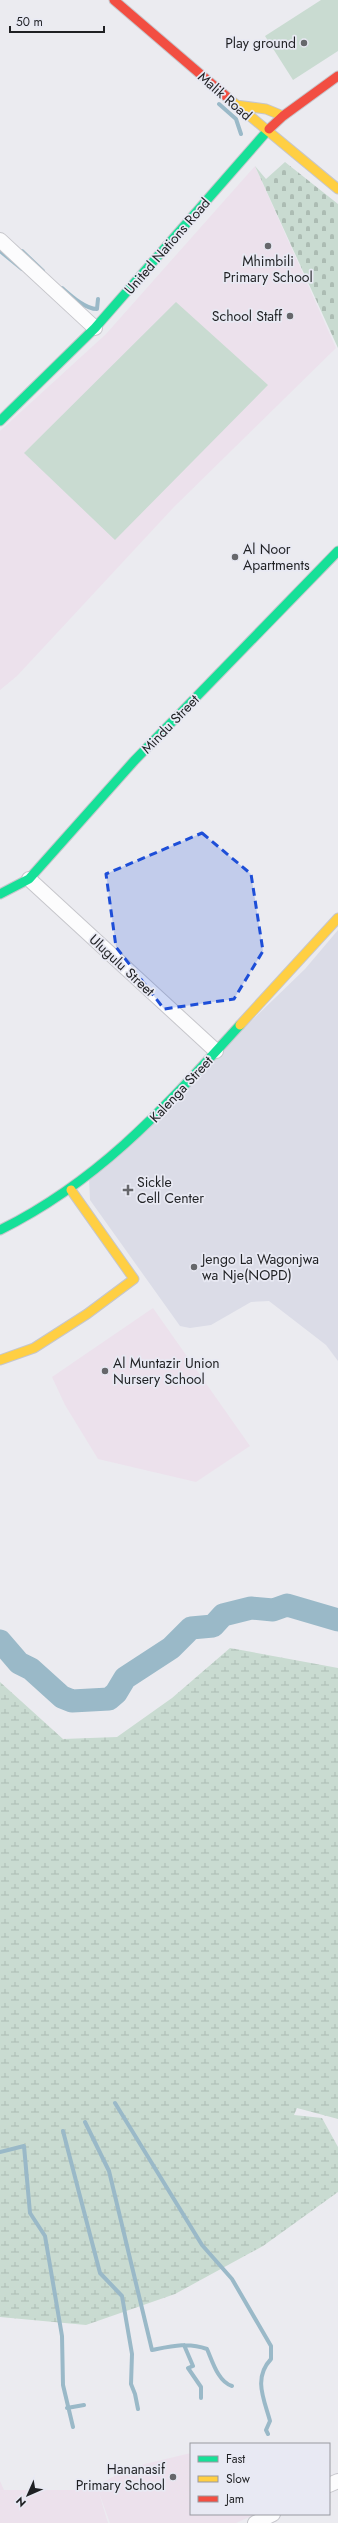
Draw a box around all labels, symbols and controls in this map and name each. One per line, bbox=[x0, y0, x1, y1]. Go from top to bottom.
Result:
scale bar bbox=[10, 8, 104, 34]
text: 50 m bbox=[16, 13, 43, 31]
place label: Play ground bbox=[225, 33, 296, 53]
marker: Play ground bbox=[299, 38, 309, 48]
street label: Malik Road bbox=[194, 67, 256, 125]
street label: United Nations Road bbox=[119, 193, 215, 299]
marker: Mhimbili Primary School bbox=[263, 241, 273, 251]
place label: Mhimbili Primary School bbox=[223, 251, 313, 287]
place label: School Staff bbox=[212, 306, 283, 326]
marker: School Staff bbox=[285, 311, 295, 321]
place label: Al Noor Apartments bbox=[243, 539, 310, 575]
marker: Al Noor Apartments bbox=[230, 552, 240, 562]
street label: Mindu Street bbox=[137, 690, 204, 758]
street label: Ulugulu Street bbox=[85, 929, 160, 1001]
street label: Kalenga Street bbox=[145, 1051, 218, 1127]
place label: Sickle Cell Center bbox=[137, 1172, 204, 1208]
marker: Sickle Cell Center bbox=[122, 1184, 134, 1196]
place label: Jengo La Wagonjwa wa Nje(NOPD) bbox=[200, 1249, 319, 1285]
marker: Jengo La Wagonjwa wa Nje(NOPD) bbox=[189, 1262, 199, 1272]
place label: Al Muntazir Union Nursery School bbox=[113, 1353, 220, 1389]
marker: Al Muntazir Union Nursery School bbox=[100, 1366, 110, 1376]
legend bbox=[190, 2443, 330, 2515]
text: Fast bbox=[226, 2450, 245, 2468]
place label: Hananasif Primary School bbox=[76, 2459, 166, 2495]
text: Slow bbox=[226, 2470, 251, 2488]
marker: Hananasif Primary School bbox=[168, 2472, 178, 2482]
north arrow bbox=[8, 2475, 48, 2515]
text: Jam bbox=[224, 2490, 244, 2508]
text: N bbox=[12, 2493, 30, 2511]

